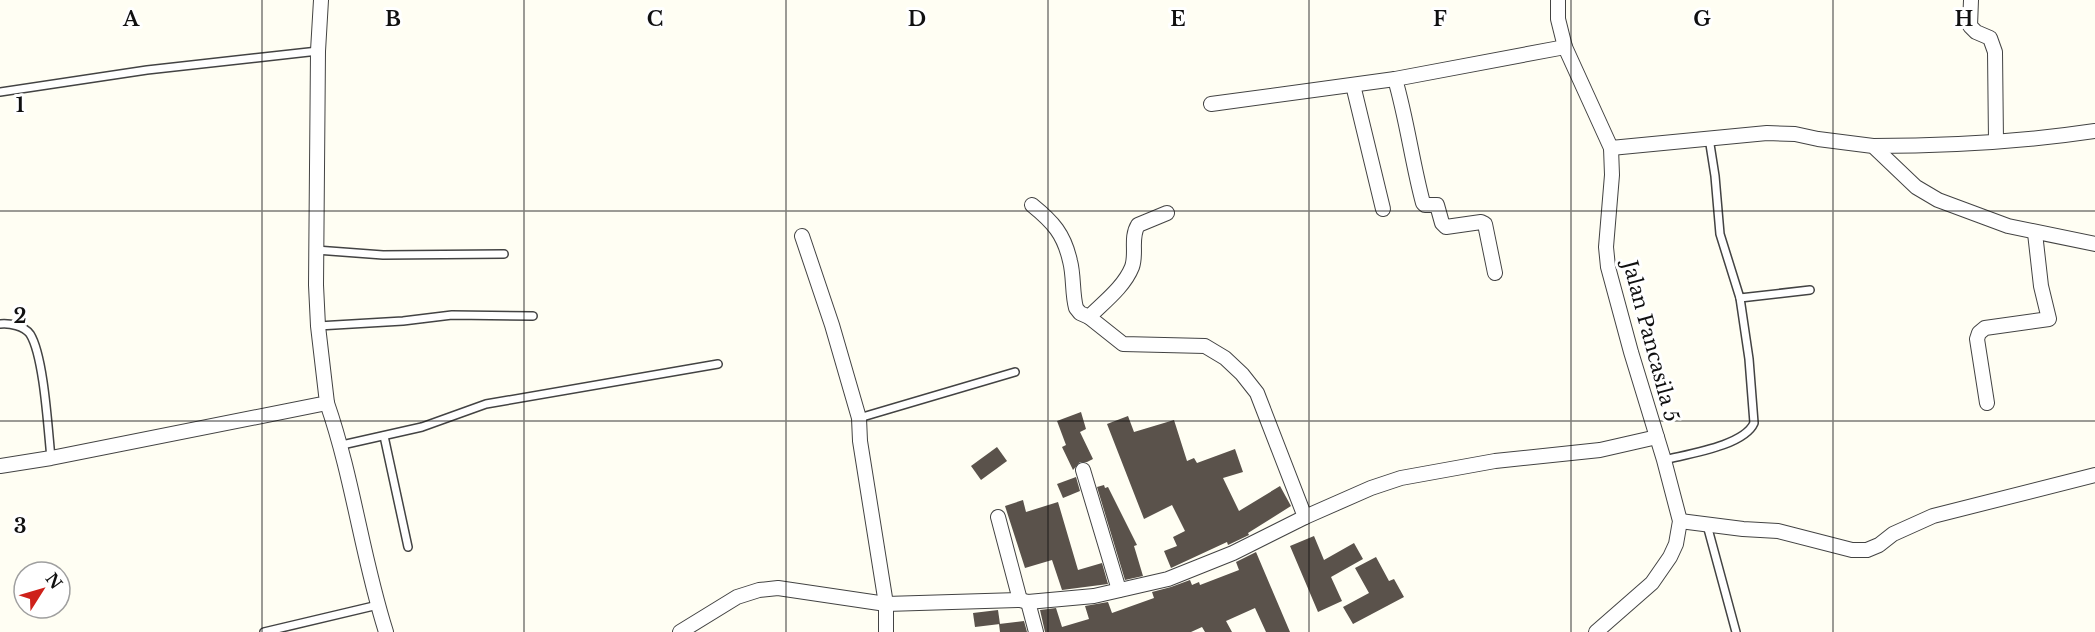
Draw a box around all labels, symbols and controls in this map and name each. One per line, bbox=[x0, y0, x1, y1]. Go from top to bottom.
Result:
text: A bbox=[122, 7, 140, 31]
text: B bbox=[385, 7, 401, 31]
text: C bbox=[647, 7, 663, 31]
text: D bbox=[908, 7, 926, 31]
text: E bbox=[1170, 7, 1186, 31]
text: F bbox=[1433, 7, 1447, 31]
text: G bbox=[1693, 7, 1711, 31]
text: H bbox=[1955, 7, 1974, 31]
text: 1 bbox=[16, 93, 25, 117]
street label: Jalan Pancasila 5 bbox=[1617, 255, 1684, 424]
text: 2 bbox=[13, 304, 27, 328]
text: 3 bbox=[14, 514, 26, 538]
north arrow bbox=[12, 560, 72, 620]
text: N bbox=[41, 569, 66, 593]

